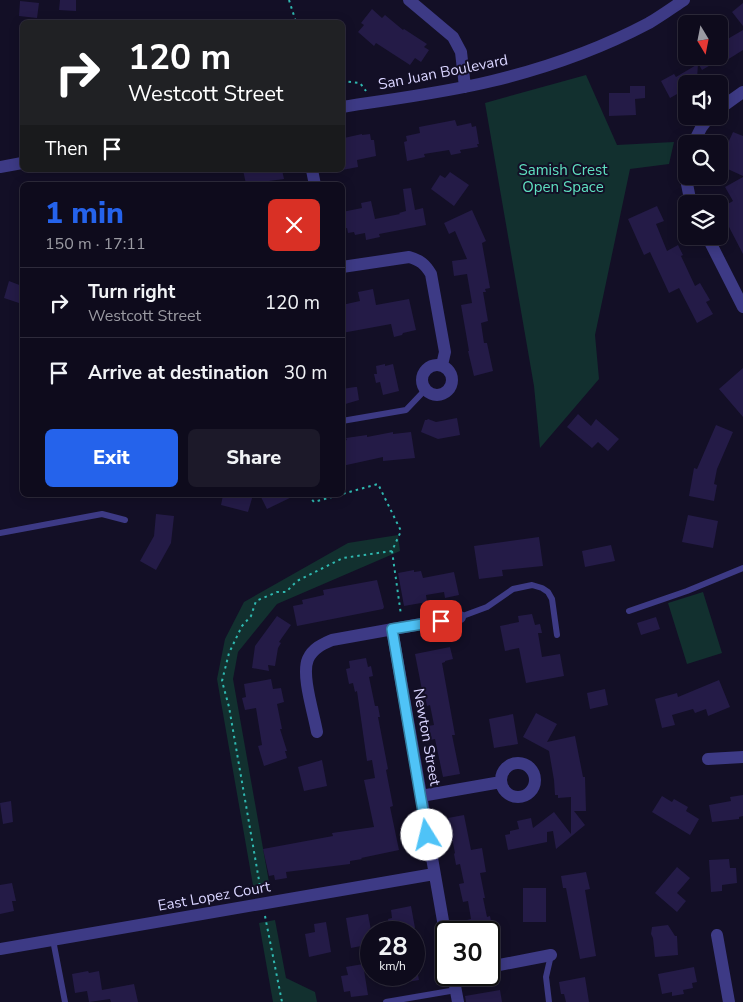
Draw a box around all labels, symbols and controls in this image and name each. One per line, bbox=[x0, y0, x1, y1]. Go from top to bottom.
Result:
north arrow bbox=[678, 15, 728, 65]
map controls bbox=[678, 15, 728, 245]
text: 120 m bbox=[128, 34, 231, 81]
icon: right bbox=[45, 40, 110, 105]
street label: San Juan Boulevard bbox=[376, 50, 510, 94]
button: sound bbox=[678, 75, 728, 125]
text: Westcott Street bbox=[128, 79, 284, 109]
icon: arrive bbox=[98, 135, 126, 163]
button: search bbox=[678, 135, 728, 185]
text: Then bbox=[45, 136, 88, 162]
park label: Samish Crest Open Space bbox=[519, 160, 608, 197]
text: 1 min bbox=[45, 193, 124, 234]
button: layers bbox=[678, 195, 728, 245]
button: close bbox=[268, 199, 320, 251]
text: 150 m · 17:11 bbox=[45, 233, 146, 255]
text: Turn right bbox=[88, 279, 175, 305]
icon: right bbox=[45, 289, 73, 317]
text: 120 m bbox=[265, 290, 320, 316]
text: Westcott Street bbox=[88, 305, 201, 327]
icon: arrive bbox=[45, 359, 73, 387]
text: Arrive at destination bbox=[88, 360, 269, 386]
text: 30 m bbox=[284, 360, 328, 386]
button: Exit bbox=[45, 429, 178, 487]
button: Share bbox=[188, 429, 320, 487]
pin bbox=[420, 600, 462, 642]
icon: arrive bbox=[427, 607, 455, 635]
street label: Newton Street bbox=[409, 687, 446, 788]
position arrow bbox=[400, 808, 452, 860]
street label: East Lopez Court bbox=[156, 876, 273, 916]
speed limit sign: 30 bbox=[435, 921, 500, 986]
text: 28 bbox=[377, 930, 408, 964]
text: km/h bbox=[379, 958, 406, 974]

